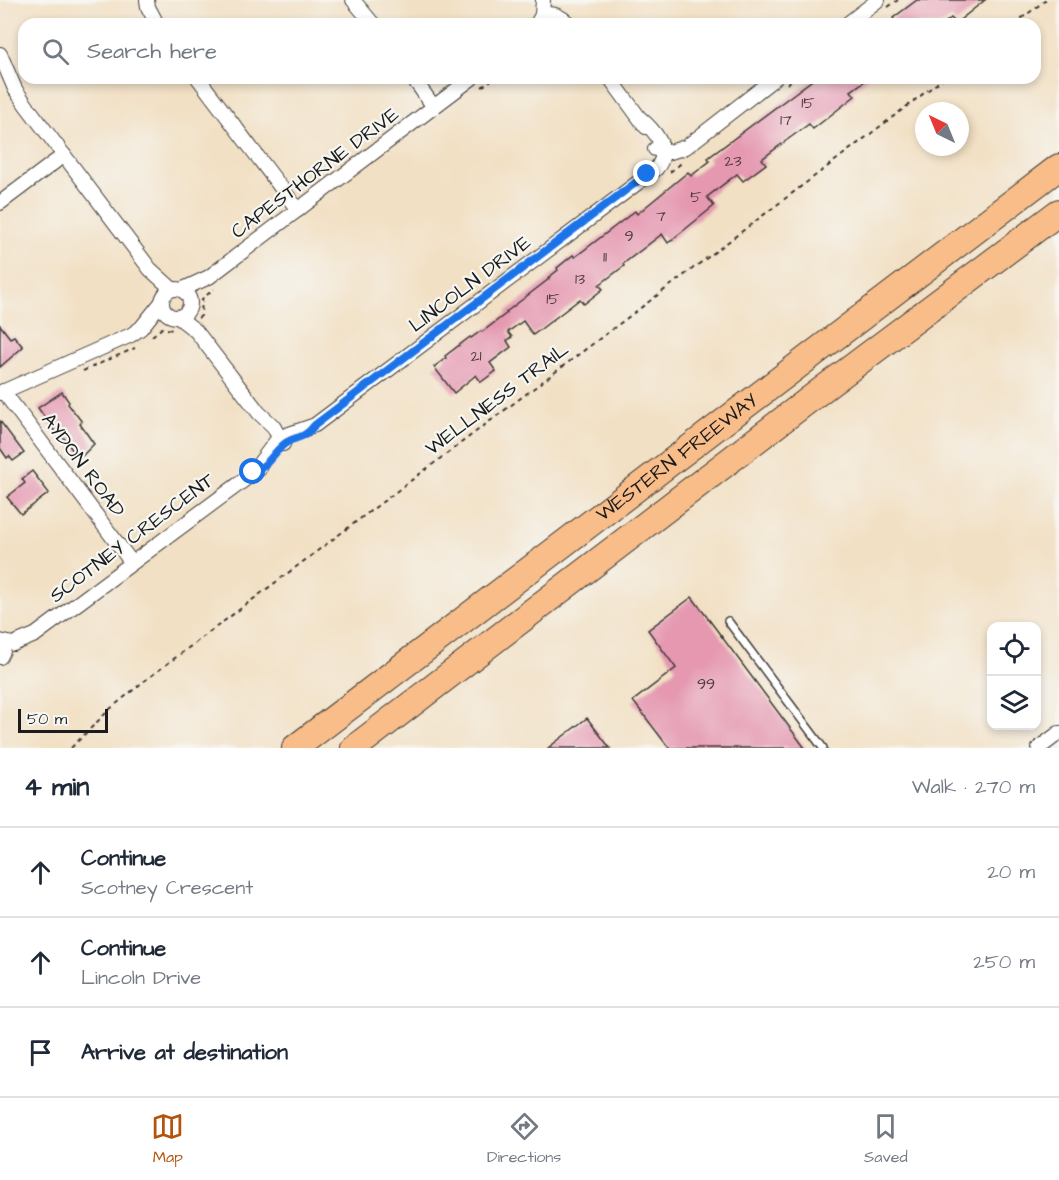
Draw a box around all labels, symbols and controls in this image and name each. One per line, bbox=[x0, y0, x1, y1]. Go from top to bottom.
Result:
search box bbox=[18, 18, 1041, 84]
icon: search bbox=[39, 35, 72, 68]
text: Search here bbox=[87, 36, 217, 67]
house number: 15 bbox=[801, 92, 815, 114]
street label: CAPESTHORNE DRIVE bbox=[225, 100, 405, 245]
north arrow bbox=[915, 102, 969, 156]
house number: 17 bbox=[780, 109, 792, 131]
house number: 23 bbox=[724, 150, 742, 172]
route end bbox=[633, 160, 659, 186]
house number: 5 bbox=[690, 186, 702, 208]
house number: 7 bbox=[656, 205, 666, 227]
house number: 9 bbox=[624, 225, 634, 247]
street label: LINCOLN DRIVE bbox=[403, 229, 537, 339]
house number: 11 bbox=[603, 246, 607, 268]
house number: 13 bbox=[575, 268, 585, 290]
house number: 15 bbox=[546, 288, 560, 310]
street label: WELLNESS TRAIL bbox=[420, 336, 575, 462]
house number: 21 bbox=[470, 345, 482, 367]
street label: WESTERN FREEWAY bbox=[590, 387, 764, 528]
street label: AYDON ROAD bbox=[35, 407, 131, 523]
route start bbox=[239, 458, 265, 484]
street label: SCOTNEY CRESCENT bbox=[44, 466, 221, 609]
map controls bbox=[987, 622, 1041, 730]
button: locate bbox=[987, 622, 1041, 676]
house number: 99 bbox=[697, 673, 715, 695]
button: layers bbox=[987, 676, 1041, 730]
scale bar bbox=[18, 706, 108, 734]
text: 50 m bbox=[27, 708, 67, 730]
text: 4 min bbox=[24, 769, 89, 805]
text: Walk · 270 m bbox=[912, 773, 1035, 801]
text: Continue bbox=[81, 843, 166, 874]
icon: ahead bbox=[24, 856, 57, 889]
text: 20 m bbox=[987, 858, 1035, 886]
text: Scotney Crescent bbox=[81, 874, 253, 902]
text: Continue bbox=[81, 933, 166, 964]
icon: ahead bbox=[24, 946, 57, 979]
text: 250 m bbox=[973, 948, 1035, 976]
text: Lincoln Drive bbox=[81, 964, 201, 992]
icon: arrive bbox=[24, 1036, 57, 1069]
text: Arrive at destination bbox=[81, 1037, 288, 1068]
tab: Map bbox=[151, 1110, 184, 1168]
tab: Directions bbox=[487, 1110, 561, 1168]
tab: Saved bbox=[864, 1110, 908, 1168]

